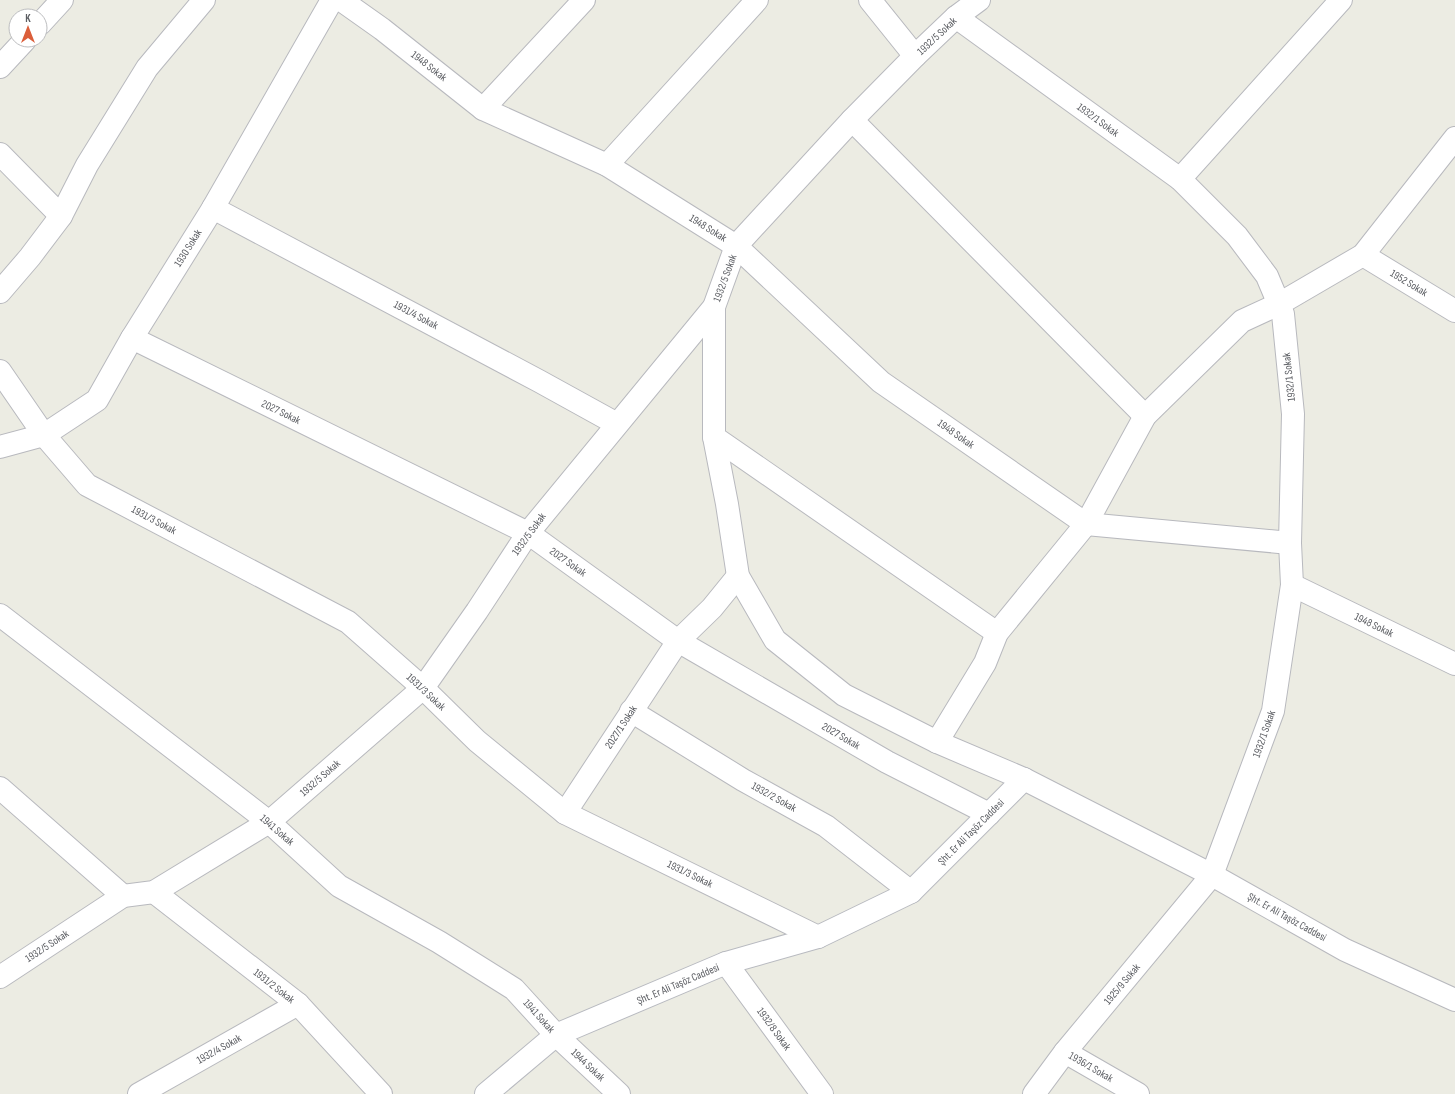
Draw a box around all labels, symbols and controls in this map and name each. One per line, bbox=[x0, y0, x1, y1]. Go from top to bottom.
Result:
north arrow bbox=[8, 8, 48, 48]
text: K bbox=[25, 12, 31, 25]
street label: 1932/5 Sokak bbox=[915, 14, 960, 58]
street label: 1948 Sokak bbox=[409, 48, 450, 84]
street label: 1932/1 Sokak bbox=[1074, 100, 1122, 140]
street label: 1948 Sokak bbox=[687, 211, 730, 245]
street label: 1930 Sokak bbox=[171, 226, 205, 269]
street label: 1932/5 Sokak bbox=[710, 252, 740, 303]
street label: 1952 Sokak bbox=[1388, 267, 1431, 300]
street label: 1931/4 Sokak bbox=[392, 298, 441, 332]
street label: 1932/1 Sokak bbox=[1280, 351, 1298, 402]
street label: 2027 Sokak bbox=[259, 397, 303, 427]
street label: 1948 Sokak bbox=[935, 417, 978, 452]
street label: 1931/3 Sokak bbox=[129, 503, 179, 538]
street label: 1932/5 Sokak bbox=[509, 510, 549, 558]
street label: 2027 Sokak bbox=[547, 545, 590, 580]
street label: 1948 Sokak bbox=[1352, 610, 1396, 640]
street label: 1931/3 Sokak bbox=[404, 671, 449, 714]
street label: 2027/1 Sokak bbox=[602, 702, 640, 751]
street label: 1932/1 Sokak bbox=[1250, 708, 1278, 759]
street label: 2027 Sokak bbox=[820, 720, 863, 753]
street label: 1932/5 Sokak bbox=[297, 756, 343, 799]
street label: 1932/2 Sokak bbox=[749, 779, 799, 815]
street label: Şht. Er Ali Taşöz Caddesi bbox=[935, 796, 1007, 868]
street label: 1941 Sokak bbox=[257, 812, 297, 849]
street label: 1931/3 Sokak bbox=[665, 857, 716, 891]
street label: Şht. Er Ali Taşöz Caddesi bbox=[1245, 890, 1329, 944]
street label: 1932/5 Sokak bbox=[23, 927, 72, 965]
street label: 1925/9 Sokak bbox=[1101, 960, 1143, 1007]
street label: Şht. Er Ali Taşöz Caddesi bbox=[635, 961, 721, 1007]
street label: 1931/2 Sokak bbox=[251, 966, 298, 1007]
street label: 1941 Sokak bbox=[520, 996, 558, 1036]
street label: 1932/8 Sokak bbox=[754, 1005, 794, 1054]
street label: 1932/4 Sokak bbox=[194, 1031, 244, 1067]
street label: 1944 Sokak bbox=[568, 1046, 608, 1084]
street label: 1936/1 Sokak bbox=[1067, 1049, 1116, 1085]

